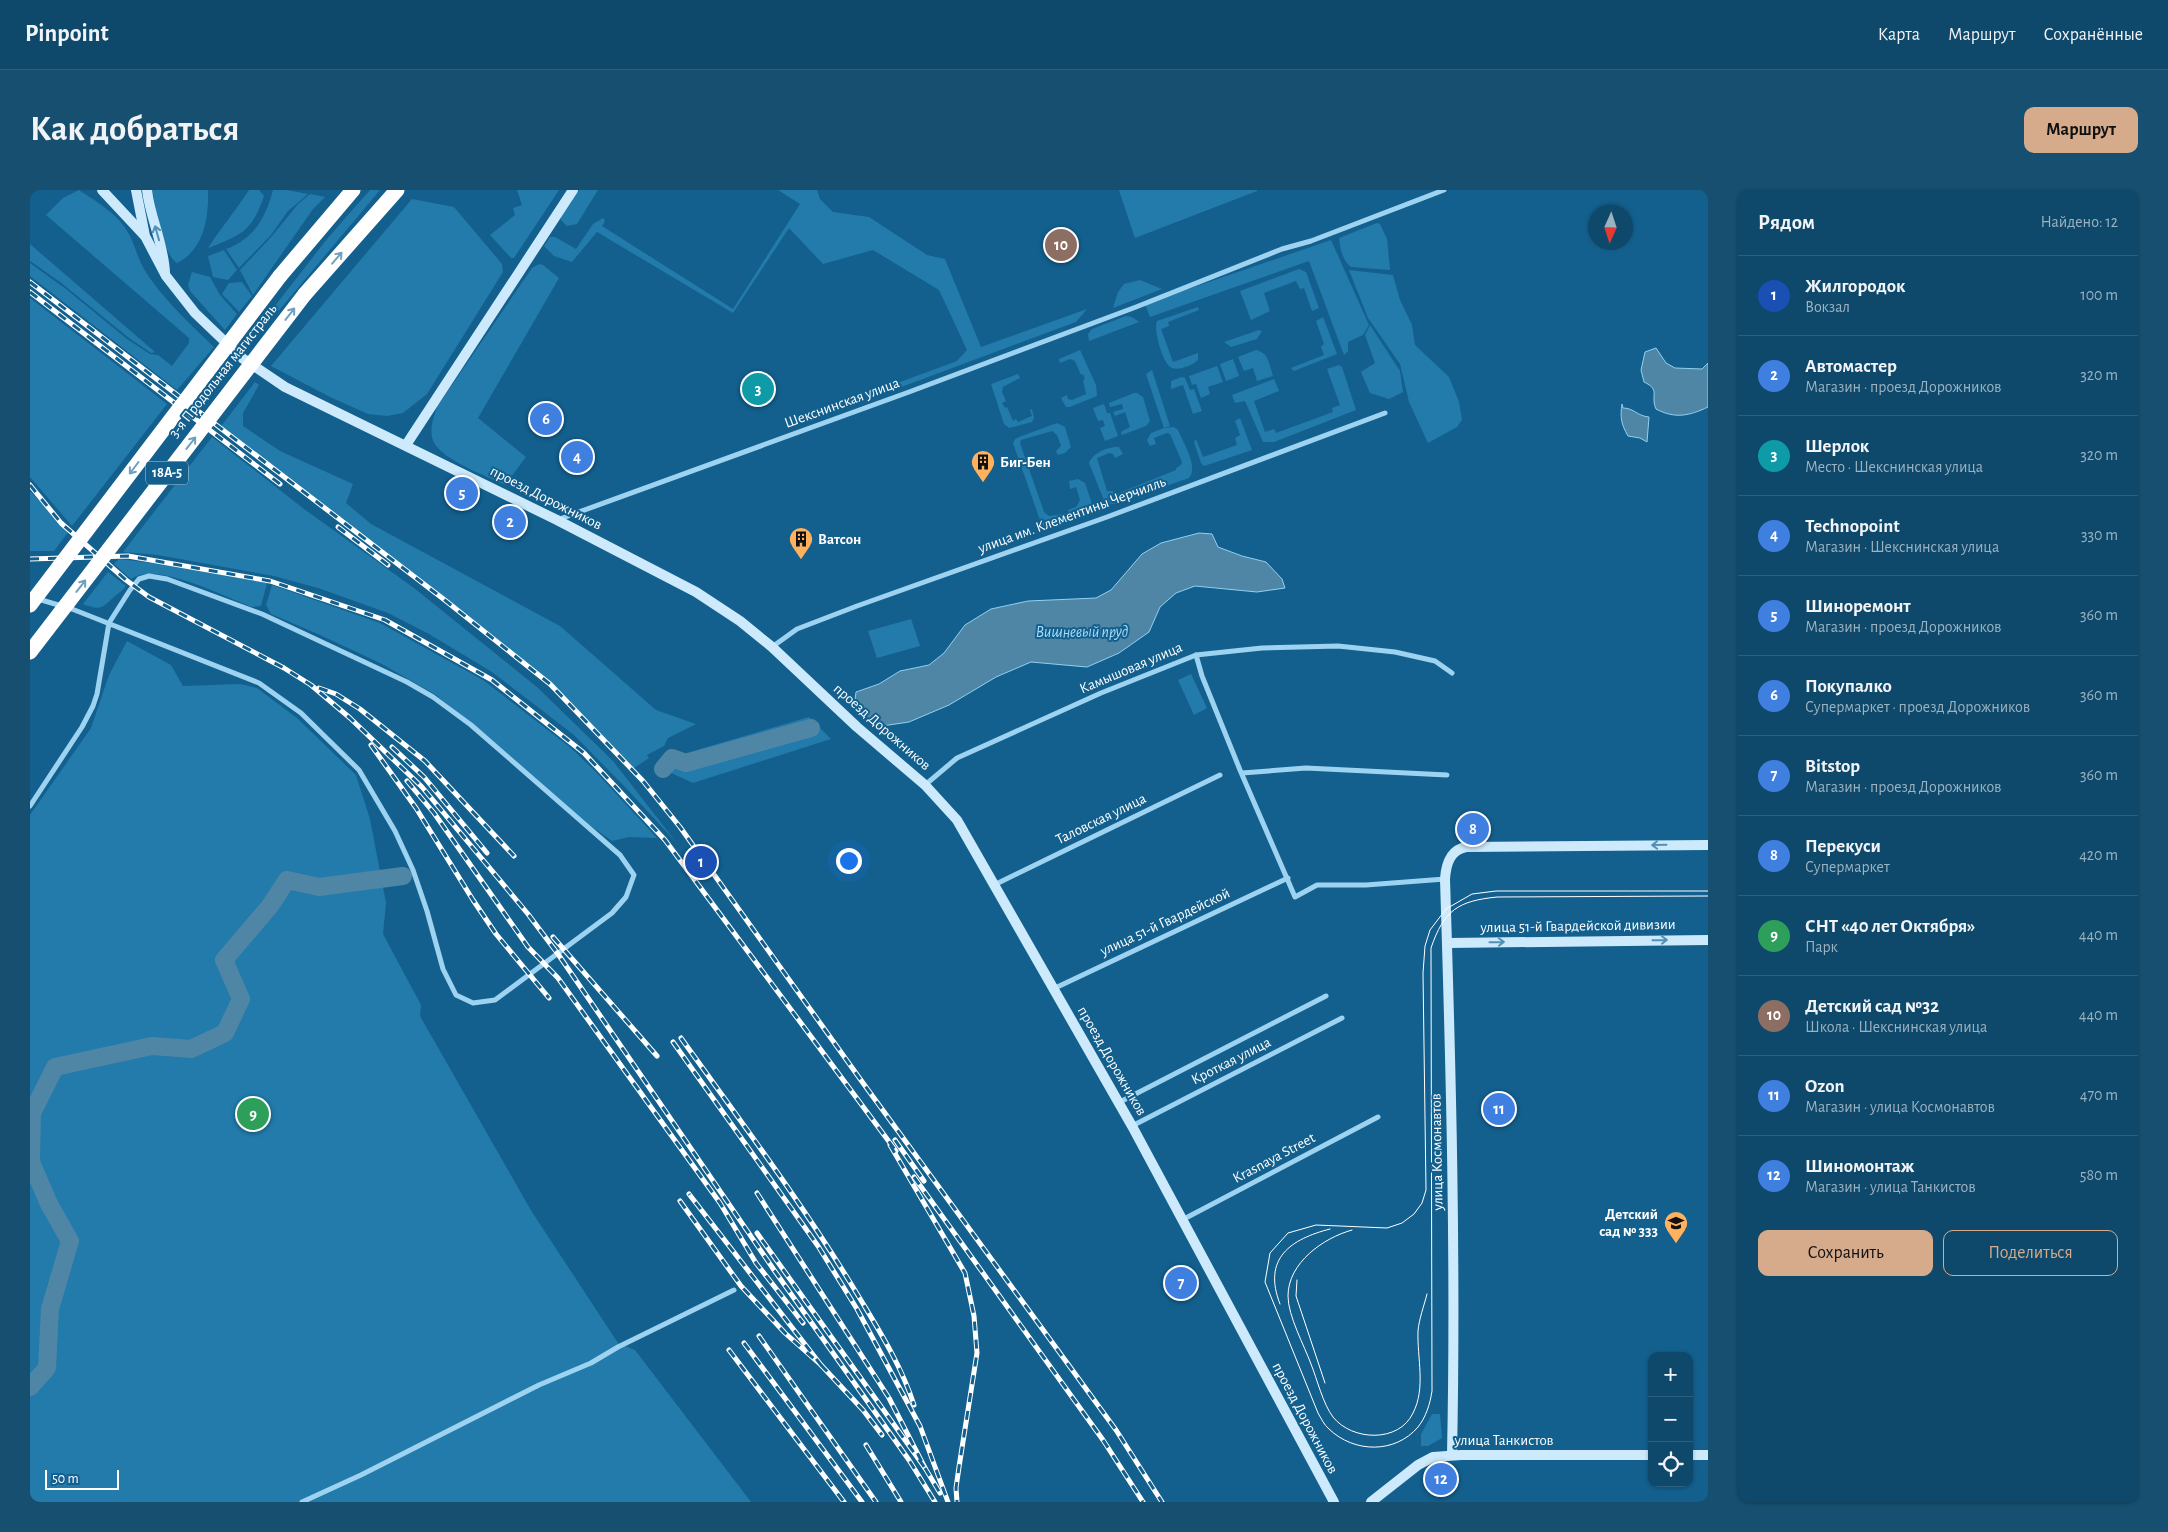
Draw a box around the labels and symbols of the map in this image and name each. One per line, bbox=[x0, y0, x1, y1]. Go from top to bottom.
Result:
north arrow bbox=[1588, 205, 1633, 250]
one-way arrow bbox=[151, 225, 161, 241]
pin: 10 bbox=[1045, 226, 1077, 264]
one-way arrow bbox=[331, 251, 343, 264]
street label: 3-я Продольная магистраль bbox=[166, 301, 280, 441]
one-way arrow bbox=[284, 308, 295, 321]
pin: 3 bbox=[742, 370, 774, 408]
street label: Шекснинская улица bbox=[782, 375, 902, 431]
pin: 6 bbox=[530, 400, 562, 438]
one-way arrow bbox=[185, 437, 196, 450]
pin: 4 bbox=[561, 438, 593, 476]
building icon: Биг-Бен bbox=[970, 449, 996, 483]
place label: Биг-Бен bbox=[1000, 455, 1051, 470]
one-way arrow bbox=[129, 461, 140, 474]
road number: 18А-5 bbox=[146, 462, 188, 484]
street label: проезд Дорожников bbox=[488, 463, 604, 533]
pin: 5 bbox=[446, 474, 478, 512]
street label: улица им. Клементины Черчилль bbox=[975, 474, 1168, 556]
pin: 2 bbox=[494, 503, 526, 541]
building icon: Ватсон bbox=[788, 526, 814, 560]
place label: Ватсон bbox=[818, 532, 861, 547]
one-way arrow bbox=[76, 579, 86, 593]
water label: Вишневый пруд bbox=[1036, 624, 1128, 641]
street label: Камышовая улица bbox=[1077, 640, 1185, 696]
street label: проезд Дорожников bbox=[831, 681, 933, 773]
street label: Таловская улица bbox=[1053, 791, 1149, 847]
pin: 8 bbox=[1457, 810, 1489, 848]
one-way arrow bbox=[1652, 840, 1668, 850]
pin: 1 bbox=[685, 843, 717, 881]
your location bbox=[836, 848, 862, 874]
street label: улица 51-й Гвардейской bbox=[1097, 885, 1232, 959]
street label: улица 51-й Гвардейской дивизии bbox=[1479, 917, 1676, 935]
one-way arrow bbox=[1652, 936, 1668, 945]
one-way arrow bbox=[1489, 937, 1505, 947]
street label: проезд Дорожников bbox=[1075, 1004, 1149, 1118]
street label: Кроткая улица bbox=[1189, 1034, 1273, 1087]
pin: 11 bbox=[1483, 1090, 1515, 1128]
street label: улица Космонавтов bbox=[1428, 1093, 1446, 1212]
pin: 9 bbox=[237, 1095, 269, 1133]
street label: Krasnaya Street bbox=[1230, 1130, 1318, 1186]
place label: Детский сад № 333 bbox=[1599, 1207, 1658, 1239]
school or university icon: Детский сад № 333 bbox=[1663, 1210, 1689, 1244]
pin: 7 bbox=[1165, 1264, 1197, 1302]
street label: проезд Дорожников bbox=[1269, 1360, 1341, 1476]
street label: улица Танкистов bbox=[1453, 1433, 1554, 1448]
pin: 12 bbox=[1425, 1460, 1457, 1498]
scale bar bbox=[45, 1467, 119, 1490]

